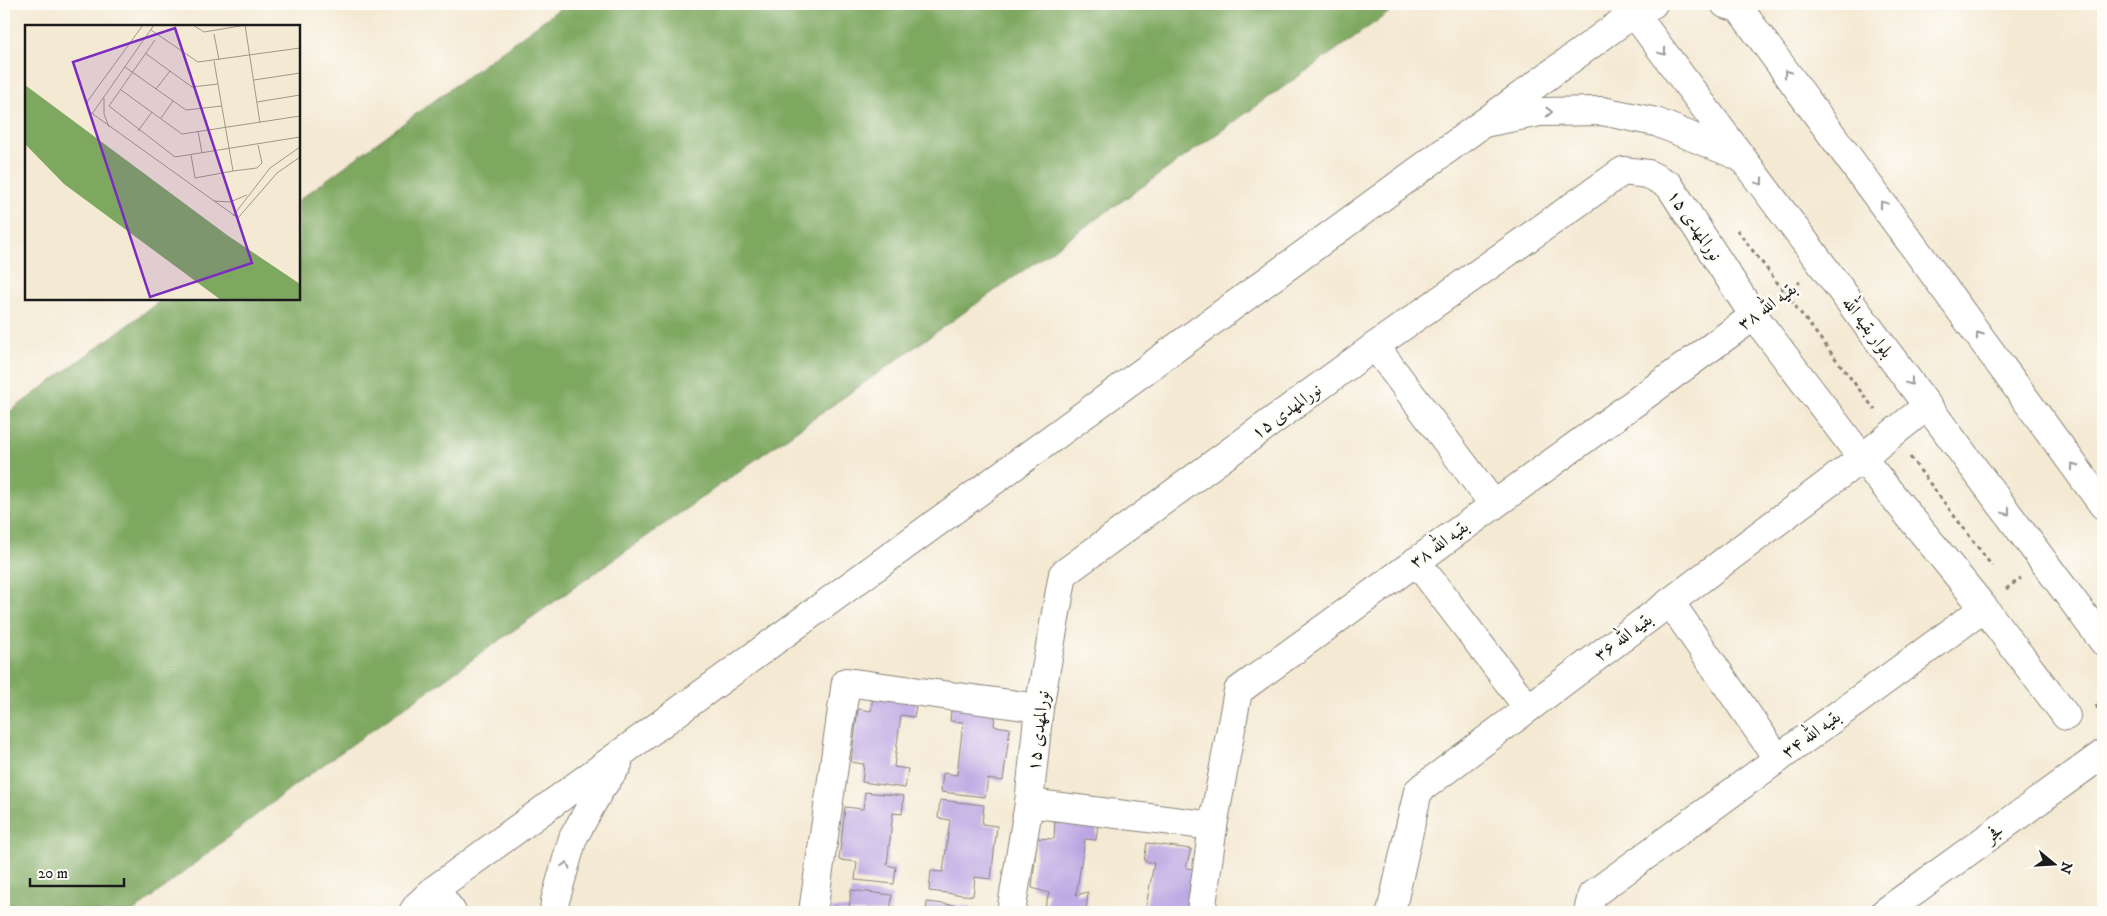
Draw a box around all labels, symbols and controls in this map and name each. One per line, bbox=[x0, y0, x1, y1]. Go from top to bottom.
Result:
inset map bbox=[25, 25, 300, 300]
one-way arrow bbox=[1657, 46, 1666, 56]
one-way arrow bbox=[1784, 69, 1793, 79]
one-way arrow bbox=[1546, 107, 1553, 117]
one-way arrow bbox=[1754, 176, 1763, 186]
street label: نورالمهدی ۱۵ bbox=[1662, 186, 1726, 265]
one-way arrow bbox=[1880, 201, 1888, 210]
street label: بقیه الله ۳۸ bbox=[1732, 275, 1801, 336]
street label: بلوار بقیه الله bbox=[1837, 290, 1901, 363]
one-way arrow bbox=[1976, 332, 1984, 341]
one-way arrow bbox=[1904, 376, 1912, 385]
street label: نورالمهدی ۱۵ bbox=[1247, 379, 1326, 445]
one-way arrow bbox=[2072, 463, 2080, 472]
one-way arrow bbox=[2001, 506, 2010, 516]
street label: بقیه الله ۳۸ bbox=[1404, 513, 1473, 574]
street label: بقیه الله ۳۶ bbox=[1588, 606, 1657, 667]
street label: نورالمهدی ۱۵ bbox=[1023, 689, 1055, 773]
street label: بقیه الله ۳۴ bbox=[1776, 703, 1845, 764]
street label: فجر bbox=[1979, 820, 2008, 849]
north arrow bbox=[2030, 838, 2080, 888]
scale bar bbox=[30, 856, 124, 888]
text: N bbox=[2055, 859, 2076, 876]
one-way arrow bbox=[560, 861, 570, 870]
text: 20 m bbox=[38, 864, 68, 883]

